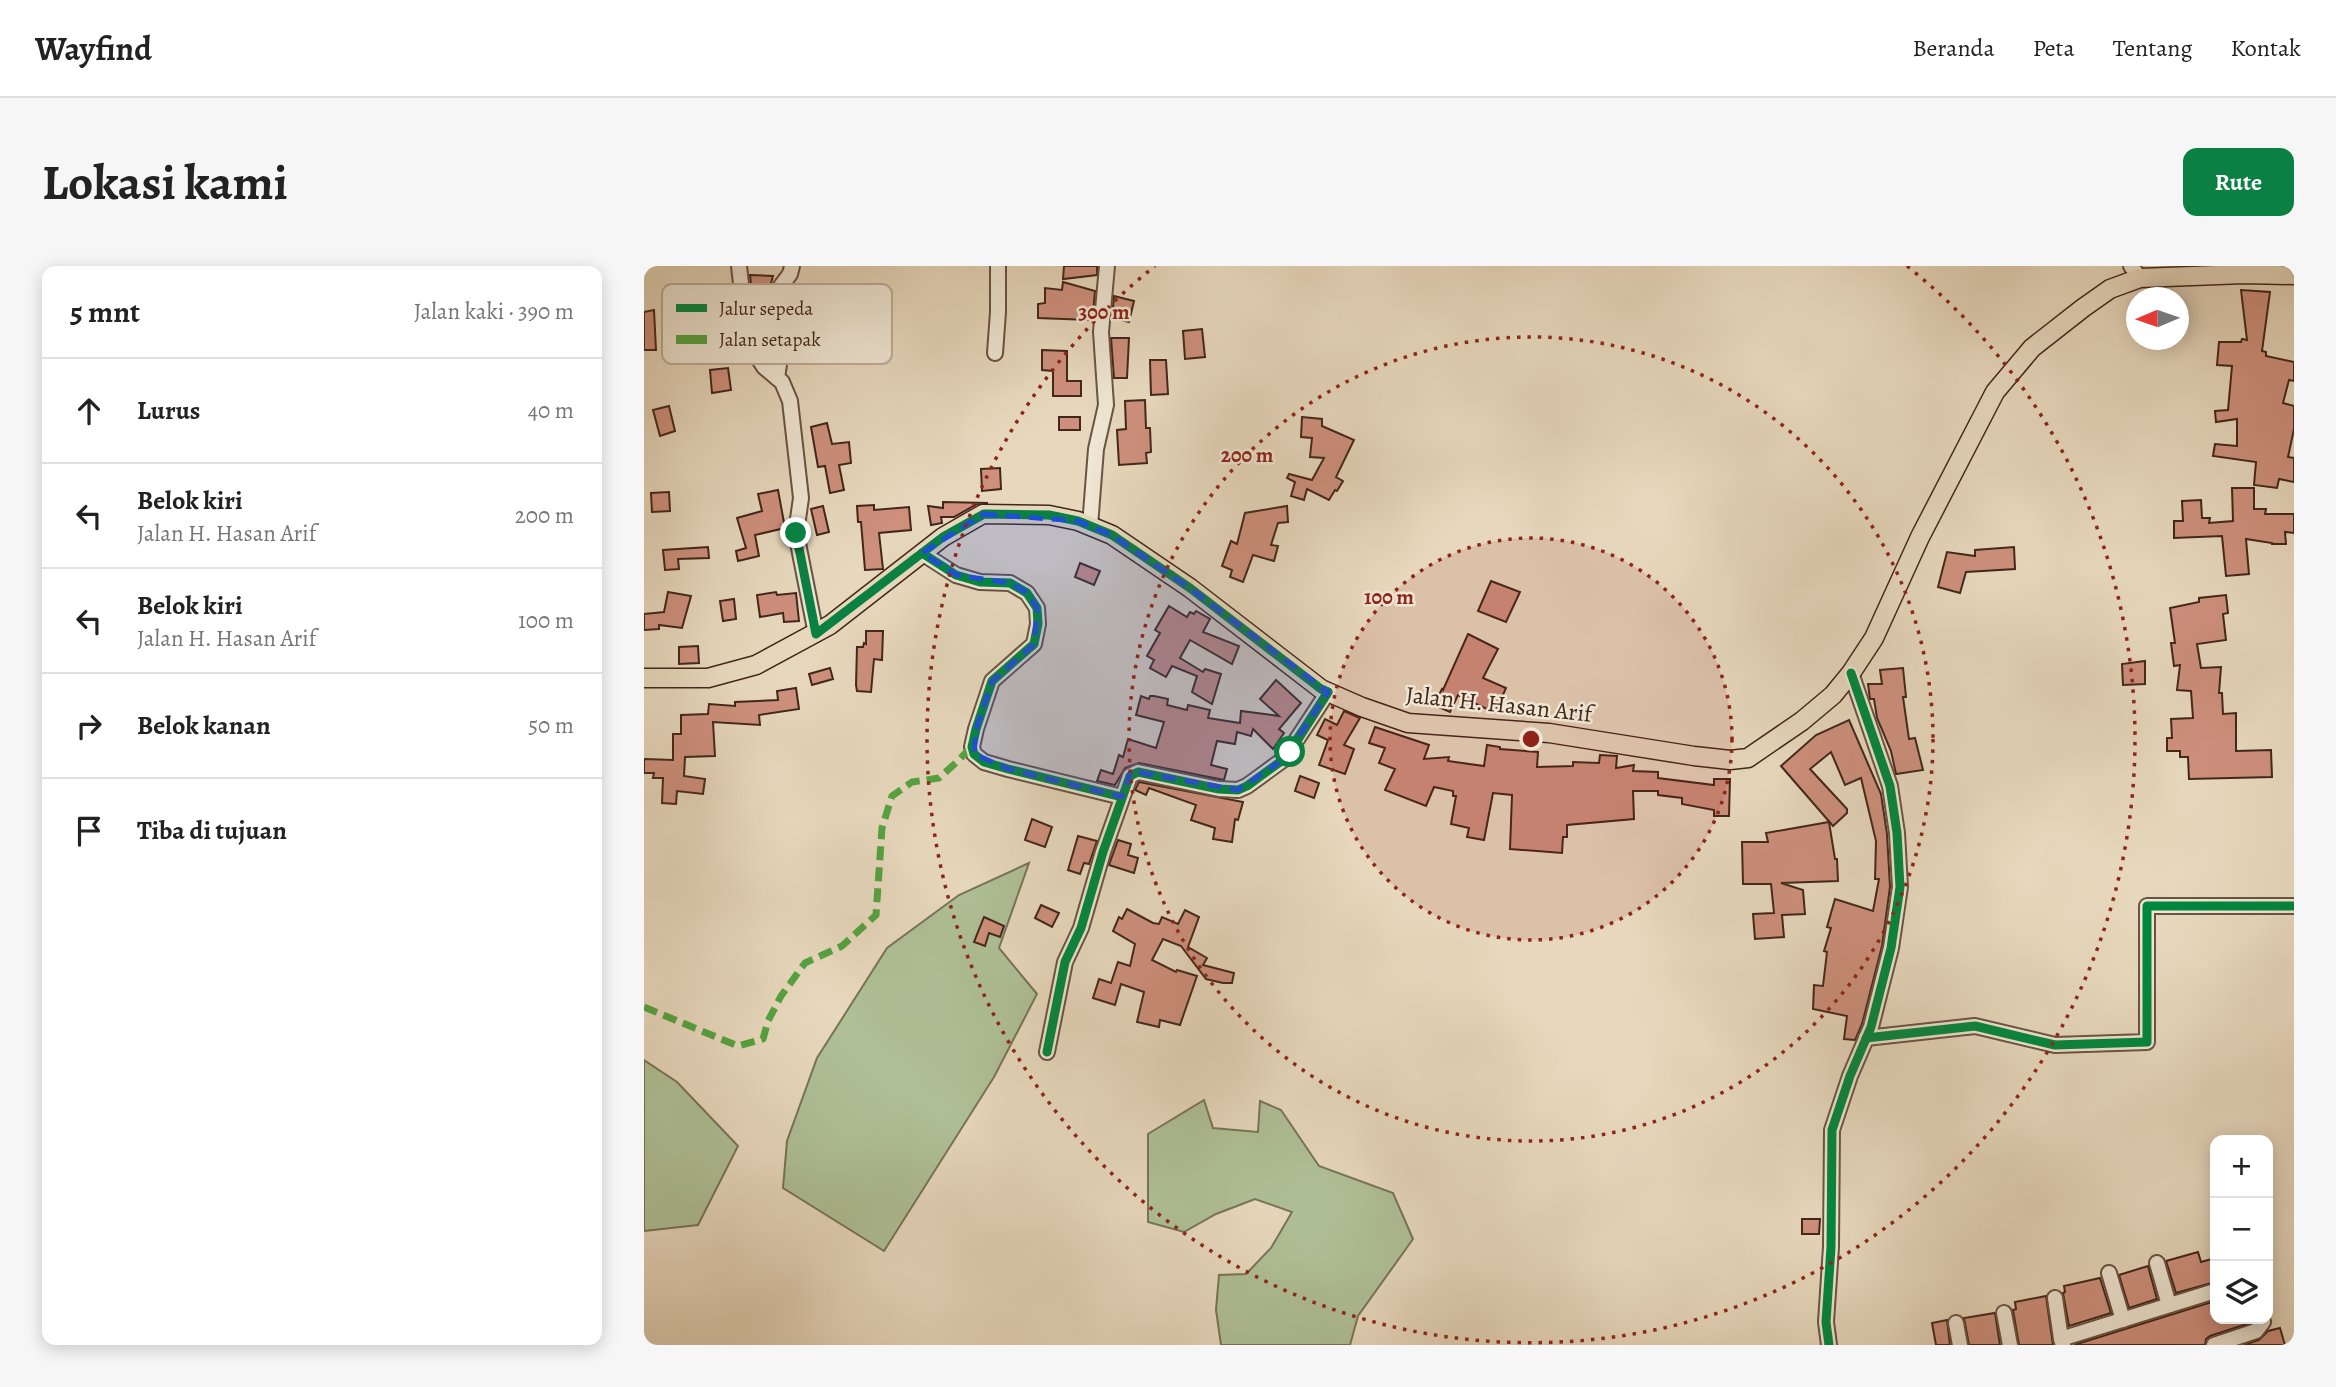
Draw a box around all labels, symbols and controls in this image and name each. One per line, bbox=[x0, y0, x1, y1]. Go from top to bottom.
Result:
text: Wayfind bbox=[35, 26, 152, 71]
text: Beranda bbox=[1912, 32, 1995, 64]
text: Peta bbox=[2033, 32, 2075, 64]
text: Tentang bbox=[2113, 32, 2193, 64]
text: Kontak bbox=[2231, 32, 2301, 64]
button: Rute bbox=[2183, 148, 2294, 216]
text: Lokasi kami bbox=[42, 149, 288, 216]
legend bbox=[662, 284, 892, 364]
north arrow bbox=[2126, 287, 2189, 350]
text: 5 mnt bbox=[70, 292, 140, 332]
text: Jalan kaki · 390 m bbox=[414, 296, 574, 327]
text: Jalur sepeda bbox=[719, 296, 813, 322]
text: 300 m bbox=[1078, 298, 1130, 326]
text: Jalan setapak bbox=[719, 327, 821, 353]
icon: ahead bbox=[70, 392, 108, 430]
text: Lurus bbox=[137, 393, 200, 428]
text: 40 m bbox=[528, 395, 574, 426]
text: 200 m bbox=[1221, 441, 1274, 469]
text: Belok kiri bbox=[137, 483, 243, 518]
icon: left bbox=[70, 497, 108, 535]
text: 200 m bbox=[515, 500, 574, 531]
route end bbox=[780, 517, 811, 548]
text: Jalan H. Hasan Arif bbox=[137, 518, 316, 549]
text: 100 m bbox=[1364, 583, 1414, 611]
text: Belok kiri bbox=[137, 588, 243, 623]
icon: left bbox=[70, 602, 108, 640]
text: 100 m bbox=[518, 605, 574, 636]
text: Jalan H. Hasan Arif bbox=[137, 623, 316, 654]
street label: Jalan H. Hasan Arif bbox=[1404, 678, 1597, 730]
icon: right bbox=[70, 707, 108, 745]
text: Belok kanan bbox=[137, 708, 271, 743]
text: 50 m bbox=[528, 710, 574, 741]
centre of rings bbox=[1519, 727, 1543, 751]
route start bbox=[1274, 736, 1305, 767]
icon: arrive bbox=[70, 812, 108, 850]
text: Tiba di tujuan bbox=[137, 813, 287, 848]
map controls bbox=[2210, 1135, 2273, 1324]
button: + bbox=[2210, 1135, 2273, 1198]
button: − bbox=[2210, 1198, 2273, 1261]
button: layers bbox=[2210, 1261, 2273, 1324]

